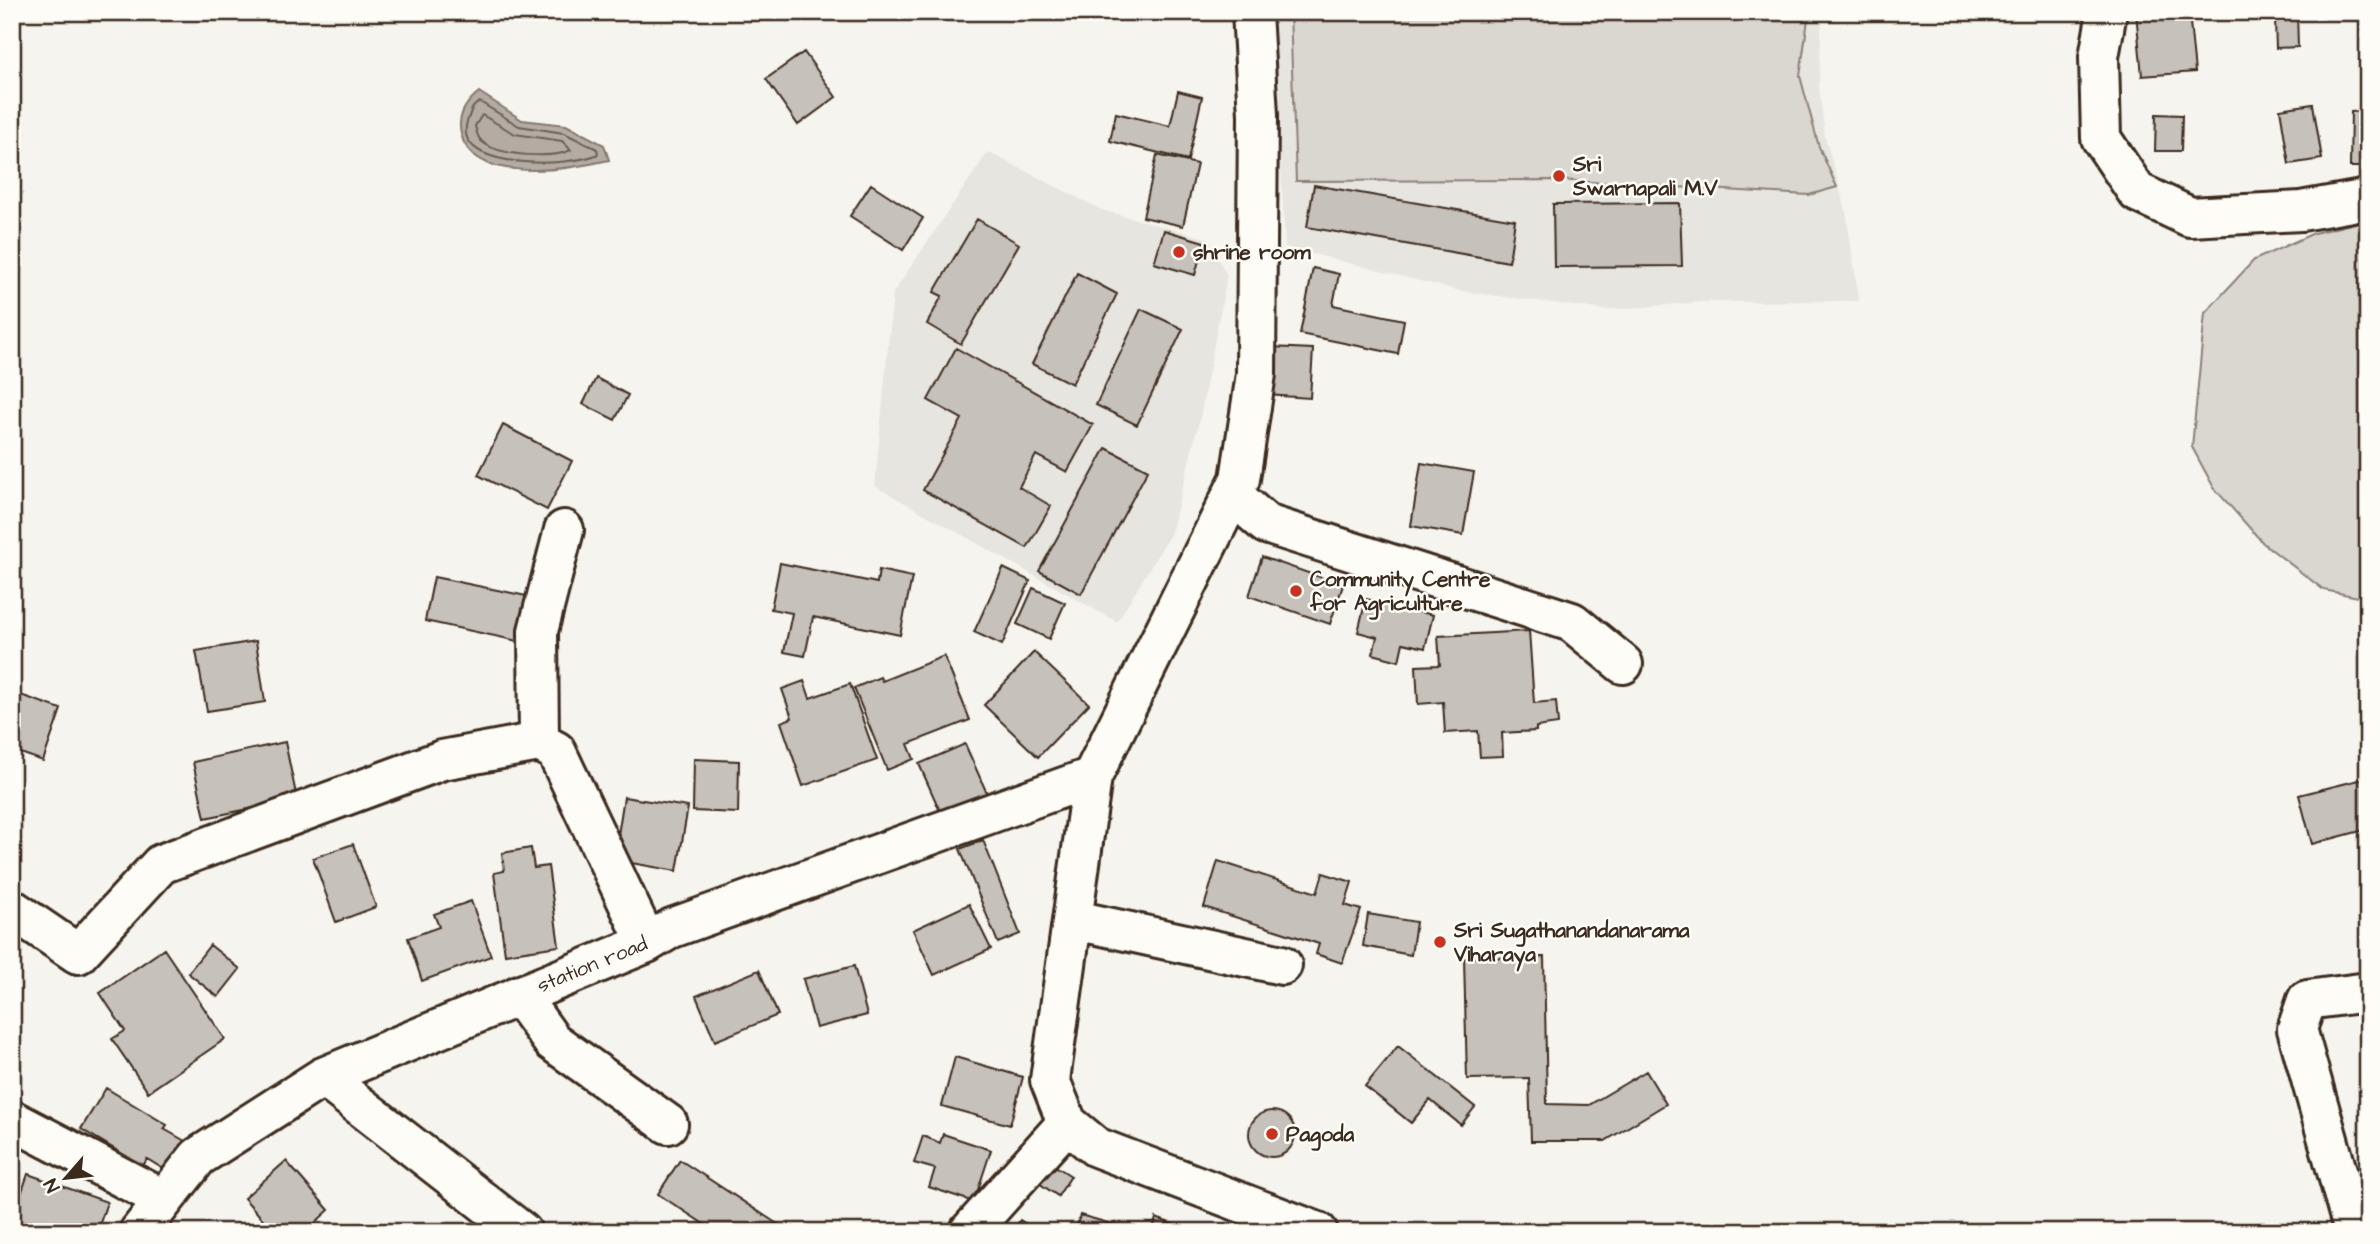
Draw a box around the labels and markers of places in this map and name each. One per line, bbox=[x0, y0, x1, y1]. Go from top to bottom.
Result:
place label: Sri Swarnapali M.V bbox=[1572, 150, 1719, 204]
marker: Sri Swarnapali M.V bbox=[1551, 168, 1567, 184]
place label: shrine room bbox=[1193, 238, 1311, 267]
marker: shrine room bbox=[1171, 244, 1187, 260]
place label: Community Centre for Agriculture bbox=[1309, 565, 1491, 620]
marker: Community Centre for Agriculture bbox=[1288, 583, 1304, 599]
place label: Sri Sugathanandanarama Viharaya bbox=[1453, 916, 1690, 972]
marker: Sri Sugathanandanarama Viharaya bbox=[1432, 934, 1448, 950]
place label: Pagoda bbox=[1286, 1120, 1354, 1151]
marker: Pagoda bbox=[1264, 1126, 1280, 1142]

